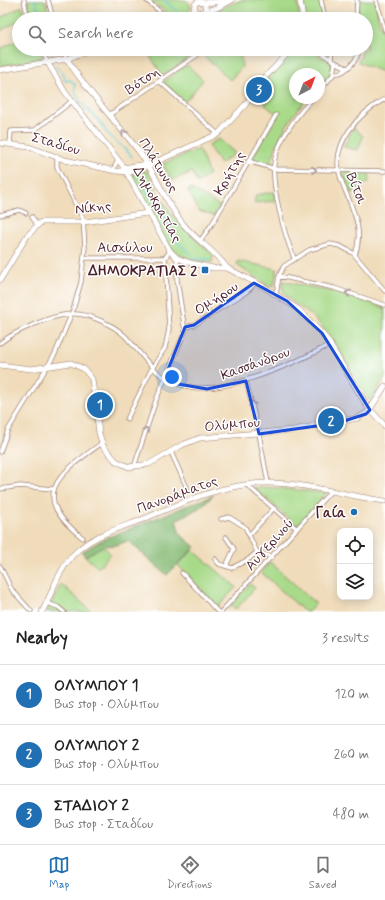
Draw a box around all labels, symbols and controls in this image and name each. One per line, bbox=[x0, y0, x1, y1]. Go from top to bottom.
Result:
search box bbox=[12, 12, 373, 56]
icon: search bbox=[26, 23, 48, 45]
text: Search here bbox=[58, 24, 134, 44]
street label: Βότση bbox=[122, 63, 163, 99]
north arrow bbox=[289, 68, 325, 104]
pin: 3 bbox=[246, 75, 272, 105]
street label: Σταδίου bbox=[29, 128, 82, 159]
one-way arrow bbox=[122, 131, 129, 138]
street label: Πλάτωνος bbox=[134, 135, 182, 196]
street label: Κρήτης bbox=[210, 148, 250, 199]
street label: Δημοκρατίας bbox=[129, 163, 186, 246]
one-way arrow bbox=[311, 166, 317, 174]
street label: Βίτσι bbox=[342, 170, 371, 208]
street label: Νίκης bbox=[74, 197, 112, 219]
street label: Αισχύλου bbox=[97, 239, 153, 257]
place label: ΔΗΜΟΚΡΑΤΙΑΣ 2 bbox=[87, 262, 197, 280]
marker: ΔΗΜΟΚΡΑΤΙΑΣ 2 bbox=[200, 265, 210, 275]
street label: Ομήρου bbox=[191, 278, 242, 320]
one-way arrow bbox=[345, 289, 352, 298]
street label: Κασσάνδρου bbox=[218, 343, 292, 385]
your location bbox=[162, 367, 182, 387]
pin: 1 bbox=[87, 390, 113, 420]
one-way arrow bbox=[248, 400, 256, 407]
pin: 2 bbox=[318, 406, 344, 436]
street label: Ολύμπου bbox=[203, 414, 261, 436]
one-way arrow bbox=[141, 427, 150, 434]
street label: Πανοράματος bbox=[135, 472, 220, 518]
place label: Γαία bbox=[315, 504, 346, 522]
marker: Γαία bbox=[349, 507, 359, 517]
street label: Αυγερινού bbox=[242, 515, 298, 575]
map controls bbox=[337, 528, 373, 600]
button: locate bbox=[337, 528, 373, 564]
button: layers bbox=[337, 564, 373, 600]
text: Nearby bbox=[16, 627, 68, 649]
text: 3 results bbox=[322, 630, 369, 647]
text: ΟΛΥΜΠΟΥ 1 bbox=[54, 676, 138, 696]
text: 1 bbox=[26, 686, 32, 703]
text: 120 m bbox=[335, 686, 369, 703]
text: Bus stop · Ολύμπου bbox=[54, 696, 159, 713]
text: ΟΛΥΜΠΟΥ 2 bbox=[54, 736, 139, 756]
text: 2 bbox=[26, 746, 32, 763]
text: 260 m bbox=[334, 746, 369, 763]
text: Bus stop · Ολύμπου bbox=[54, 756, 159, 773]
text: ΣΤΑΔΙΟΥ 2 bbox=[54, 796, 129, 816]
text: 3 bbox=[26, 806, 32, 823]
text: 480 m bbox=[333, 806, 369, 823]
text: Bus stop · Σταδίου bbox=[54, 816, 153, 833]
tab: Map bbox=[48, 854, 70, 892]
tab: Directions bbox=[167, 854, 212, 892]
tab: Saved bbox=[309, 854, 337, 892]

